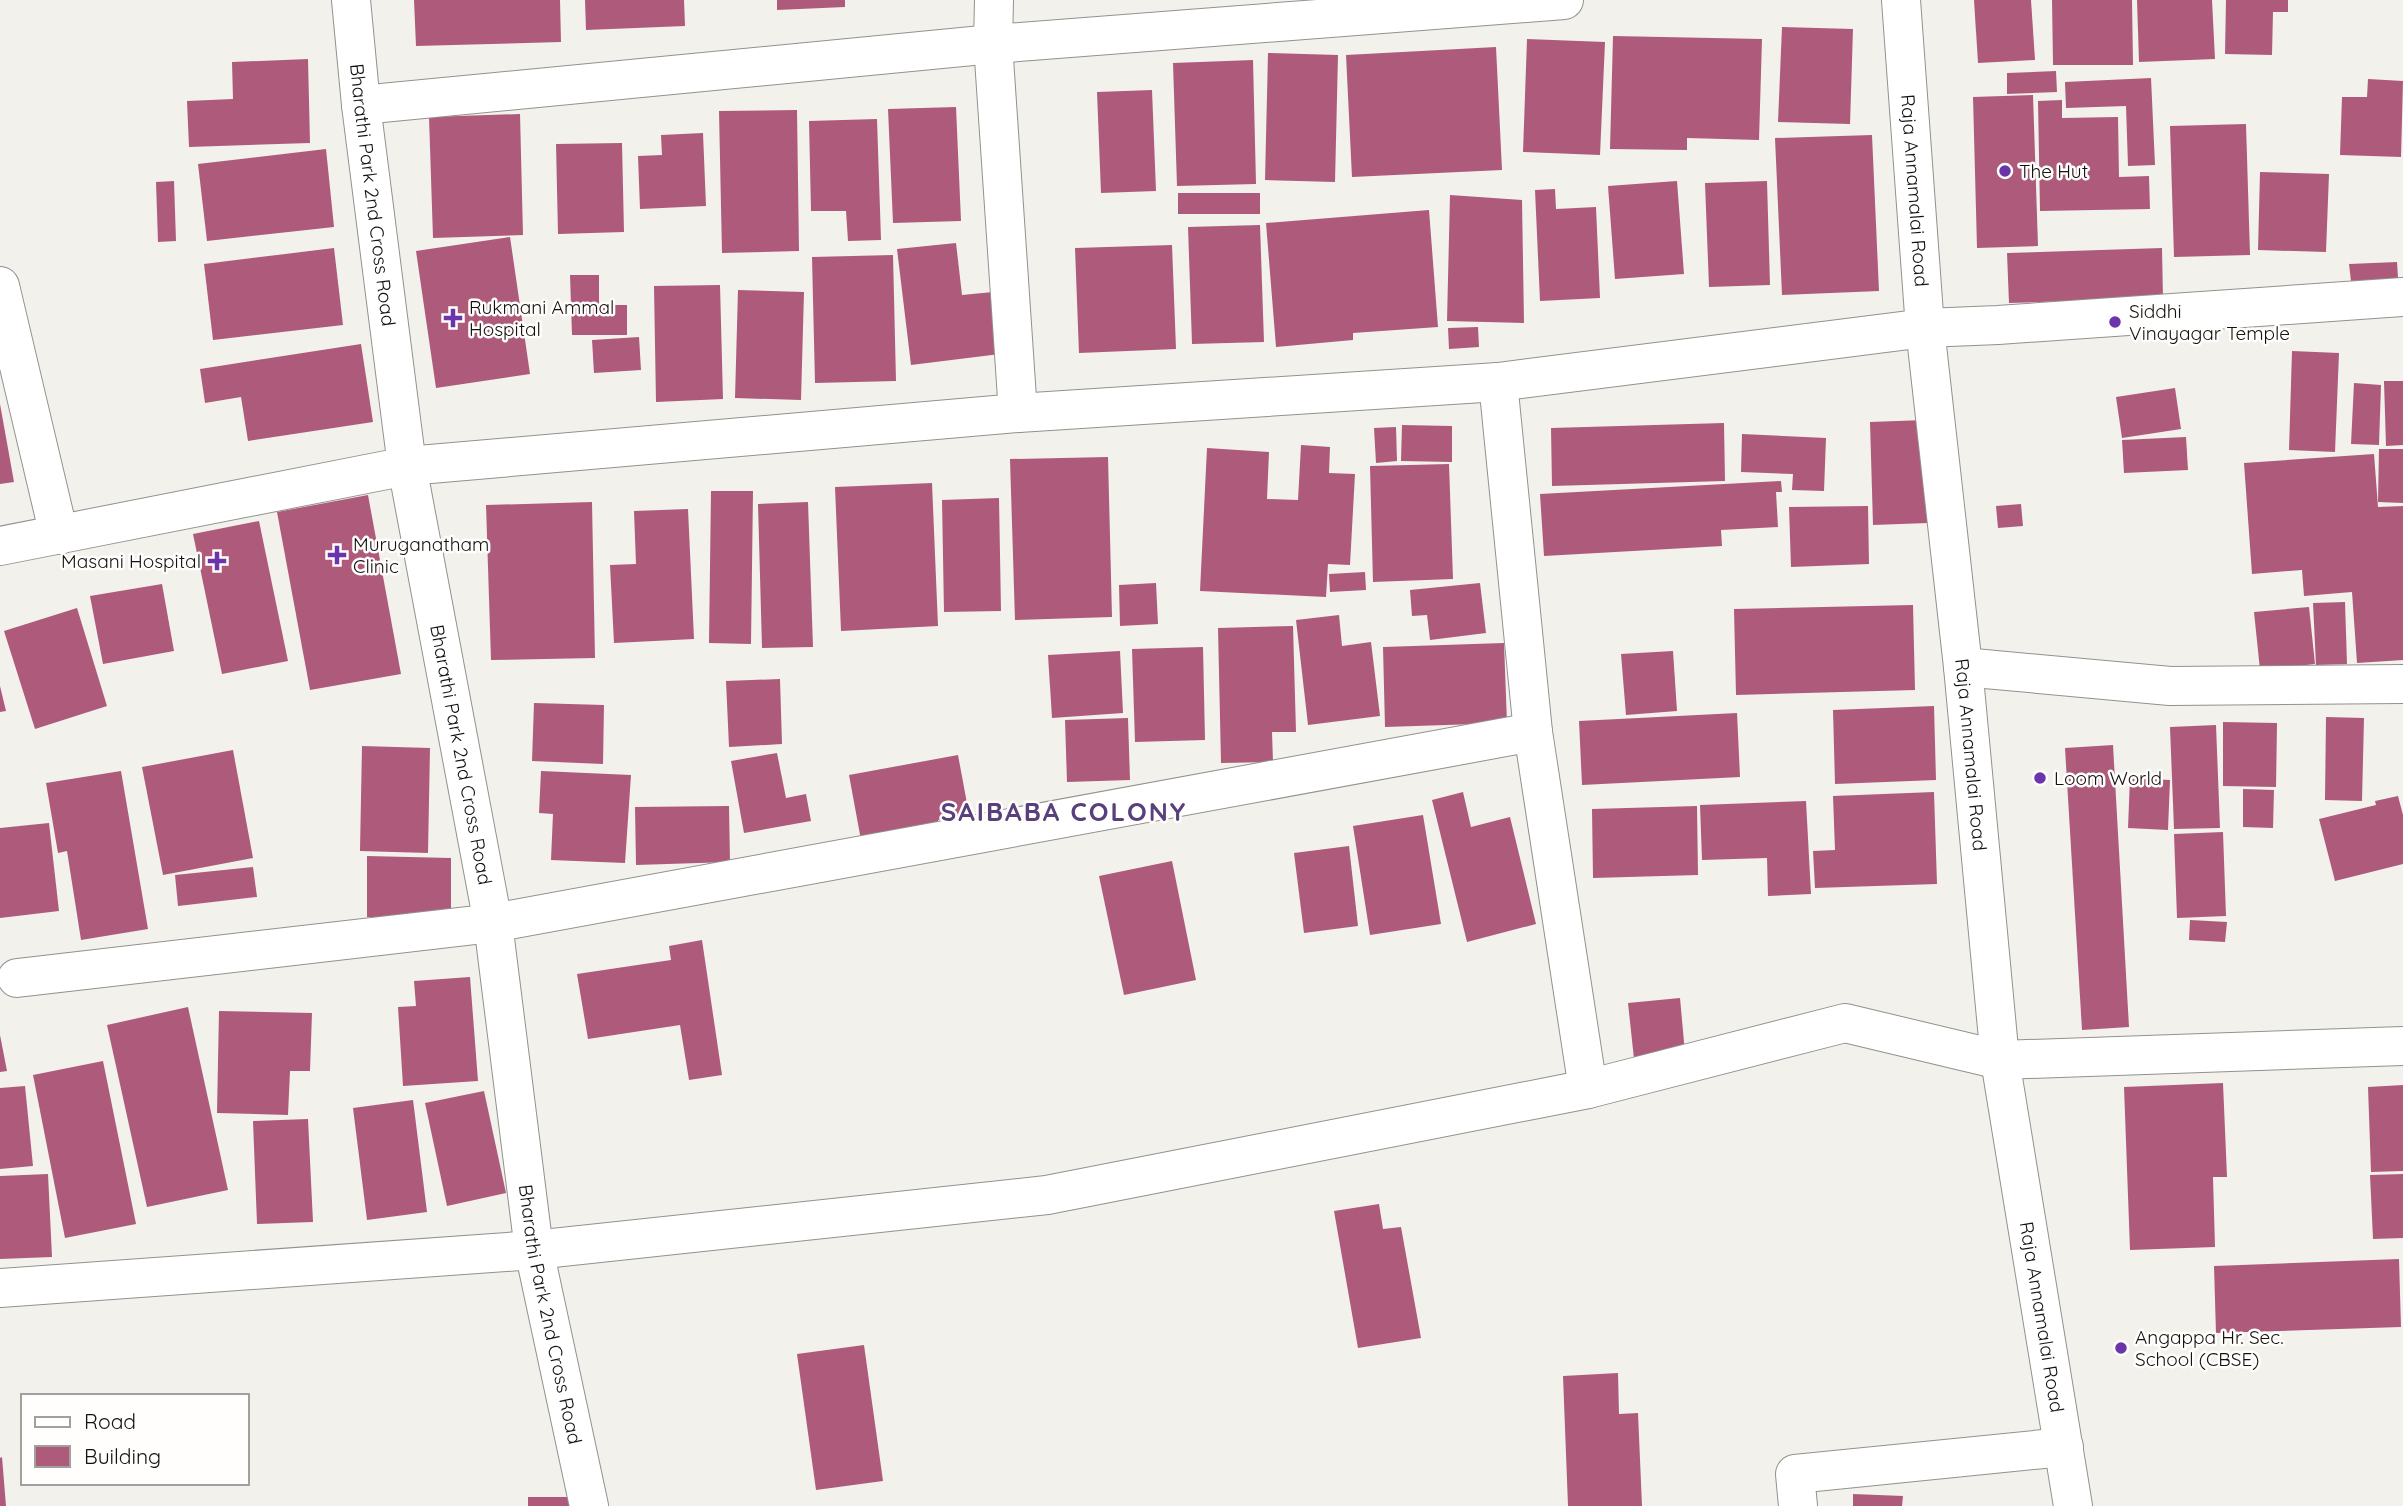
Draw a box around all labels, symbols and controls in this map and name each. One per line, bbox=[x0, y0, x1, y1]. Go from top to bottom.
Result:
street label: Bharathi Park 2nd Cross Road bbox=[345, 62, 401, 327]
street label: Raja Annamalai Road bbox=[1896, 93, 1934, 288]
place label: The Hut bbox=[2019, 159, 2088, 183]
marker: The Hut bbox=[1997, 163, 2013, 179]
place label: Rukmani Ammal Hospital bbox=[469, 295, 614, 341]
place label: Siddhi Vinayagar Temple bbox=[2129, 299, 2290, 345]
marker: Rukmani Ammal Hospital bbox=[443, 308, 463, 328]
marker: Siddhi Vinayagar Temple bbox=[2107, 314, 2123, 330]
place label: Muruganatham Clinic bbox=[353, 532, 489, 578]
marker: Muruganatham Clinic bbox=[327, 545, 347, 565]
place label: Masani Hospital bbox=[61, 549, 201, 573]
marker: Masani Hospital bbox=[207, 551, 227, 571]
street label: Bharathi Park 2nd Cross Road bbox=[425, 622, 498, 887]
street label: Raja Annamalai Road bbox=[1950, 657, 1992, 852]
place label: Loom World bbox=[2054, 766, 2162, 790]
marker: Loom World bbox=[2032, 770, 2048, 786]
district label: SAIBABA COLONY bbox=[941, 795, 1187, 828]
street label: Bharathi Park 2nd Cross Road bbox=[514, 1183, 587, 1446]
street label: Raja Annamalai Road bbox=[2015, 1220, 2069, 1414]
place label: Angappa Hr. Sec. School (CBSE) bbox=[2135, 1325, 2284, 1371]
marker: Angappa Hr. Sec. School (CBSE) bbox=[2113, 1340, 2129, 1356]
legend bbox=[21, 1394, 248, 1485]
text: Road bbox=[84, 1408, 136, 1434]
text: Building bbox=[84, 1443, 161, 1469]

